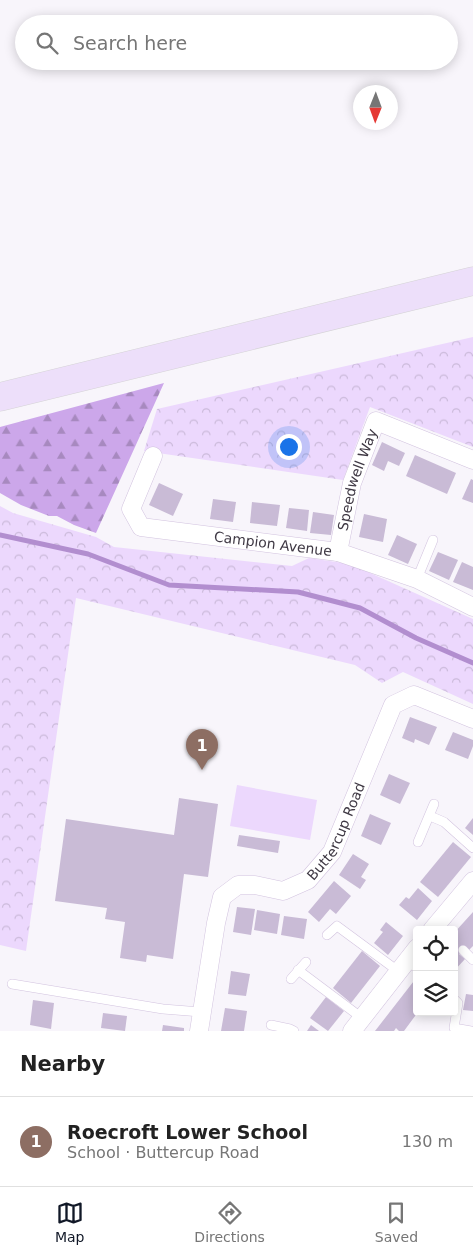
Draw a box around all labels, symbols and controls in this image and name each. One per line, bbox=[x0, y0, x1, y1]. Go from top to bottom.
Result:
search box bbox=[15, 15, 458, 70]
icon: search bbox=[33, 29, 61, 57]
text: Search here bbox=[73, 32, 187, 54]
north arrow bbox=[353, 85, 398, 130]
street label: Speedwell Way bbox=[335, 426, 380, 532]
your location bbox=[276, 434, 302, 460]
street label: Campion Avenue bbox=[213, 528, 333, 559]
pin: 1 bbox=[186, 729, 218, 770]
street label: Buttercup Road bbox=[304, 780, 368, 883]
map controls bbox=[413, 926, 458, 1016]
button: locate bbox=[413, 926, 458, 971]
button: layers bbox=[413, 971, 458, 1016]
text: Nearby bbox=[20, 1052, 105, 1076]
text: Roecroft Lower School bbox=[67, 1121, 308, 1143]
text: 1 bbox=[30, 1132, 42, 1151]
text: 130 m bbox=[402, 1132, 453, 1151]
text: School · Buttercup Road bbox=[67, 1143, 259, 1162]
tab: Map bbox=[55, 1199, 84, 1245]
tab: Directions bbox=[194, 1199, 265, 1245]
tab: Saved bbox=[375, 1199, 418, 1245]

